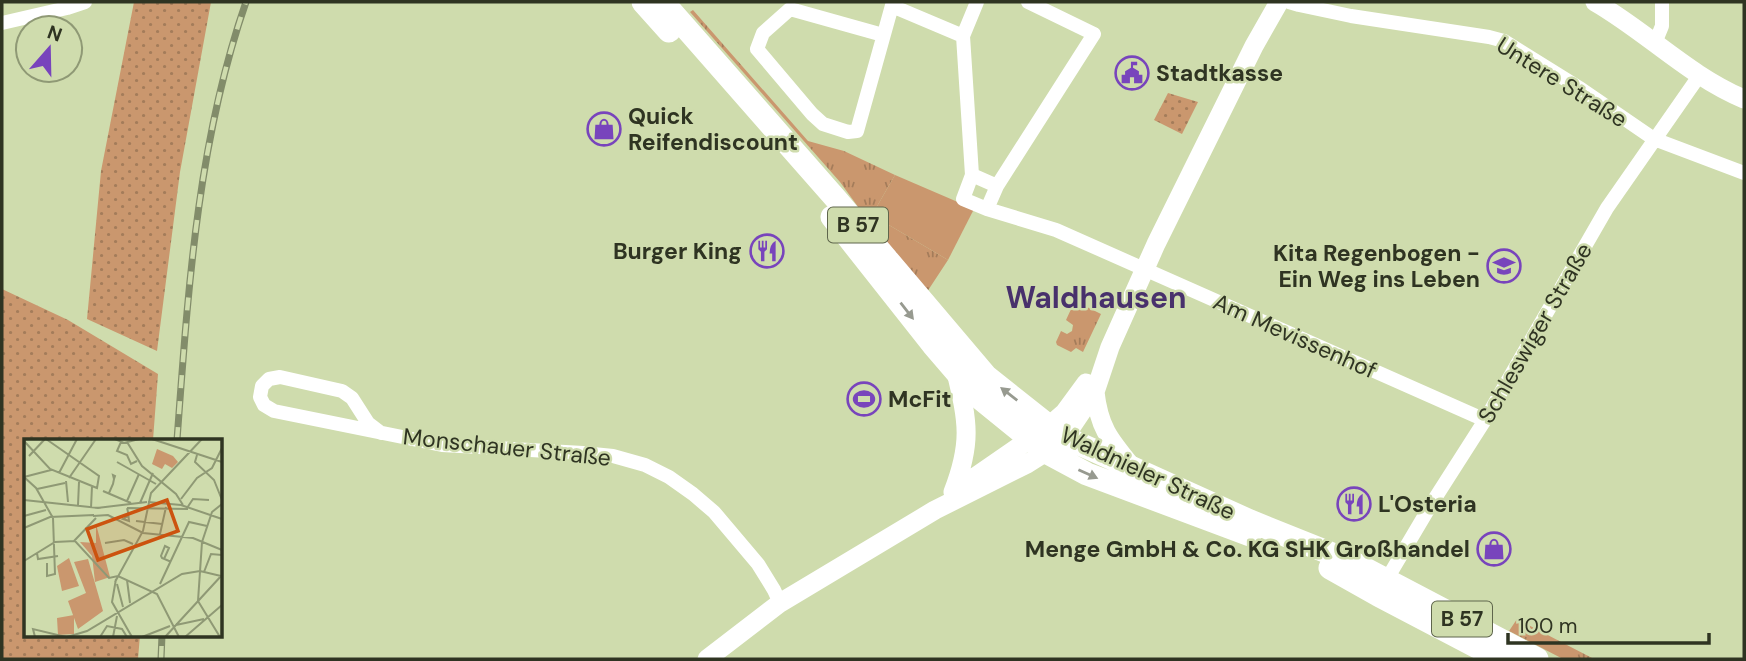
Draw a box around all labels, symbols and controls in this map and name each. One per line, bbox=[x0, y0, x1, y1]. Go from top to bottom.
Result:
north arrow bbox=[14, 14, 84, 84]
text: N bbox=[44, 19, 65, 48]
street label: Untere Straße bbox=[1491, 30, 1633, 134]
public building icon: Stadtkasse bbox=[1113, 54, 1151, 92]
place label: Stadtkasse bbox=[1156, 58, 1283, 88]
place label: Quick Reifendiscount bbox=[628, 101, 798, 157]
shop icon: Quick Reifendiscount bbox=[585, 110, 623, 148]
road number: B 57 bbox=[828, 208, 888, 243]
restaurant icon: Burger King bbox=[748, 232, 786, 270]
place label: Burger King bbox=[613, 236, 742, 266]
street label: Schleswiger Straße bbox=[1471, 237, 1599, 429]
place label: Kita Regenbogen - Ein Weg ins Leben bbox=[1273, 238, 1480, 294]
school or university icon: Kita Regenbogen - Ein Weg ins Leben bbox=[1485, 247, 1523, 285]
district label: Waldhausen bbox=[1005, 278, 1187, 317]
street label: Am Mevissenhof bbox=[1209, 287, 1381, 385]
one-way arrow bbox=[900, 302, 915, 320]
sports icon: McFit bbox=[845, 380, 883, 418]
place label: McFit bbox=[888, 384, 951, 414]
one-way arrow bbox=[1001, 387, 1019, 402]
street label: Waldnieler Straße bbox=[1056, 419, 1240, 527]
street label: Monschauer Straße bbox=[402, 421, 612, 473]
inset map bbox=[24, 439, 222, 636]
one-way arrow bbox=[1078, 468, 1098, 480]
restaurant icon: L'Osteria bbox=[1335, 485, 1373, 523]
place label: L'Osteria bbox=[1378, 489, 1477, 519]
shop icon: Menge GmbH & Co. KG SHK Großhandel bbox=[1475, 530, 1513, 568]
place label: Menge GmbH & Co. KG SHK Großhandel bbox=[1025, 534, 1470, 564]
road number: B 57 bbox=[1432, 602, 1492, 636]
scale bar bbox=[1508, 602, 1709, 646]
text: 100 m bbox=[1518, 612, 1578, 640]

